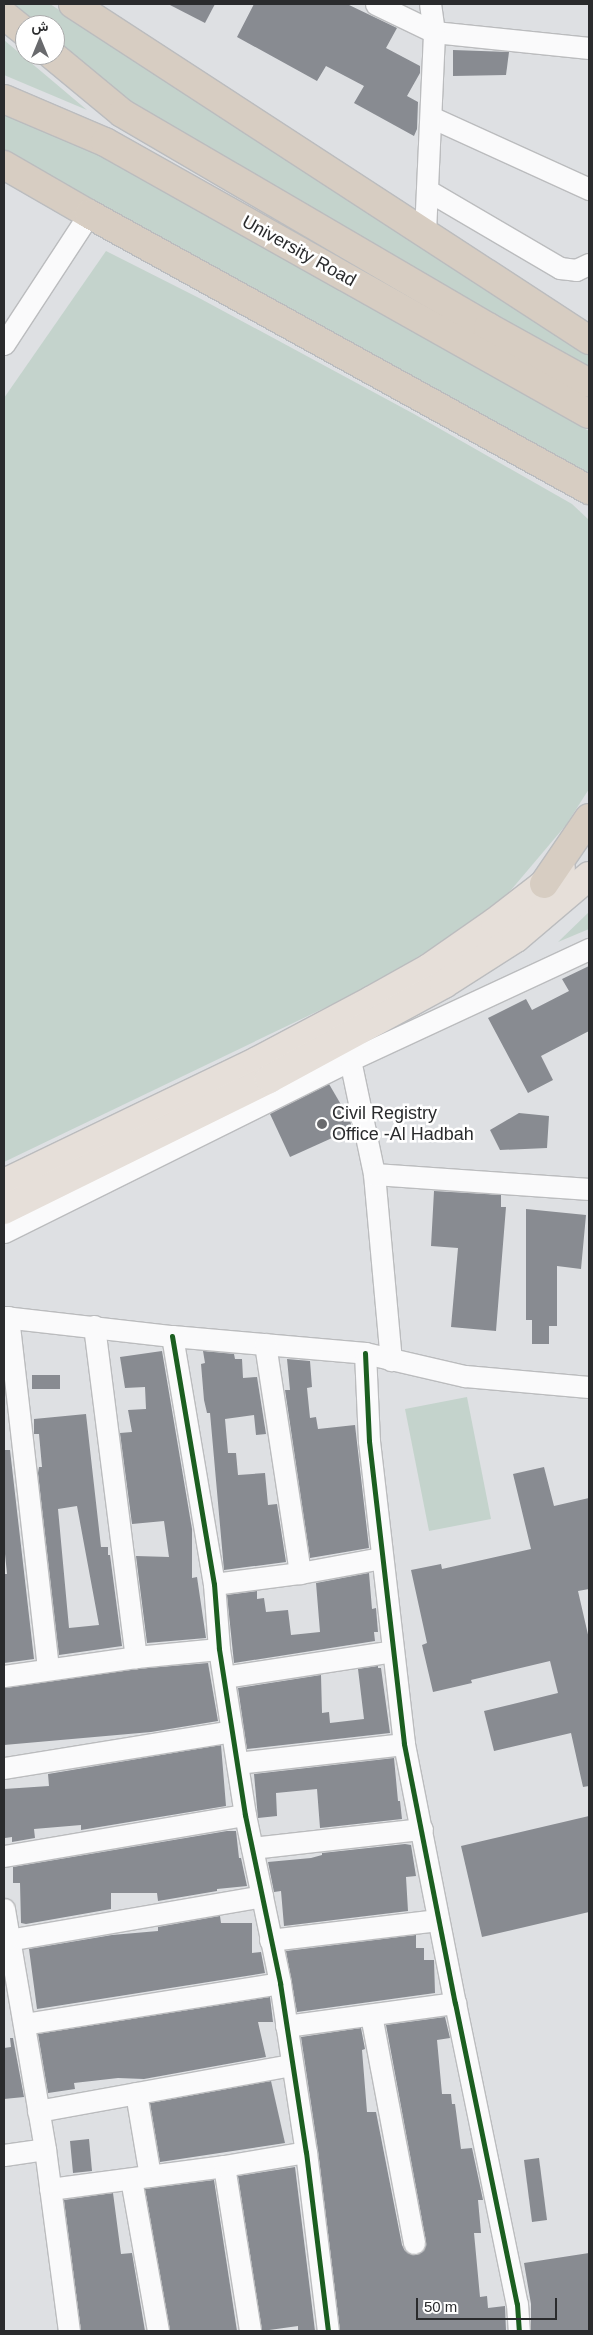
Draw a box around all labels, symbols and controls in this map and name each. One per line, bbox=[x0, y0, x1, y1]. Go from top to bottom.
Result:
north arrow bbox=[15, 15, 65, 65]
text: ش bbox=[32, 18, 48, 34]
street label: University Road bbox=[238, 211, 360, 291]
place label: Civil Registry Office -Al Hadbah bbox=[332, 1103, 474, 1146]
marker: Civil Registry Office -Al Hadbah bbox=[316, 1118, 328, 1130]
scale bar bbox=[418, 2288, 559, 2320]
text: 50 m bbox=[424, 2298, 457, 2315]

